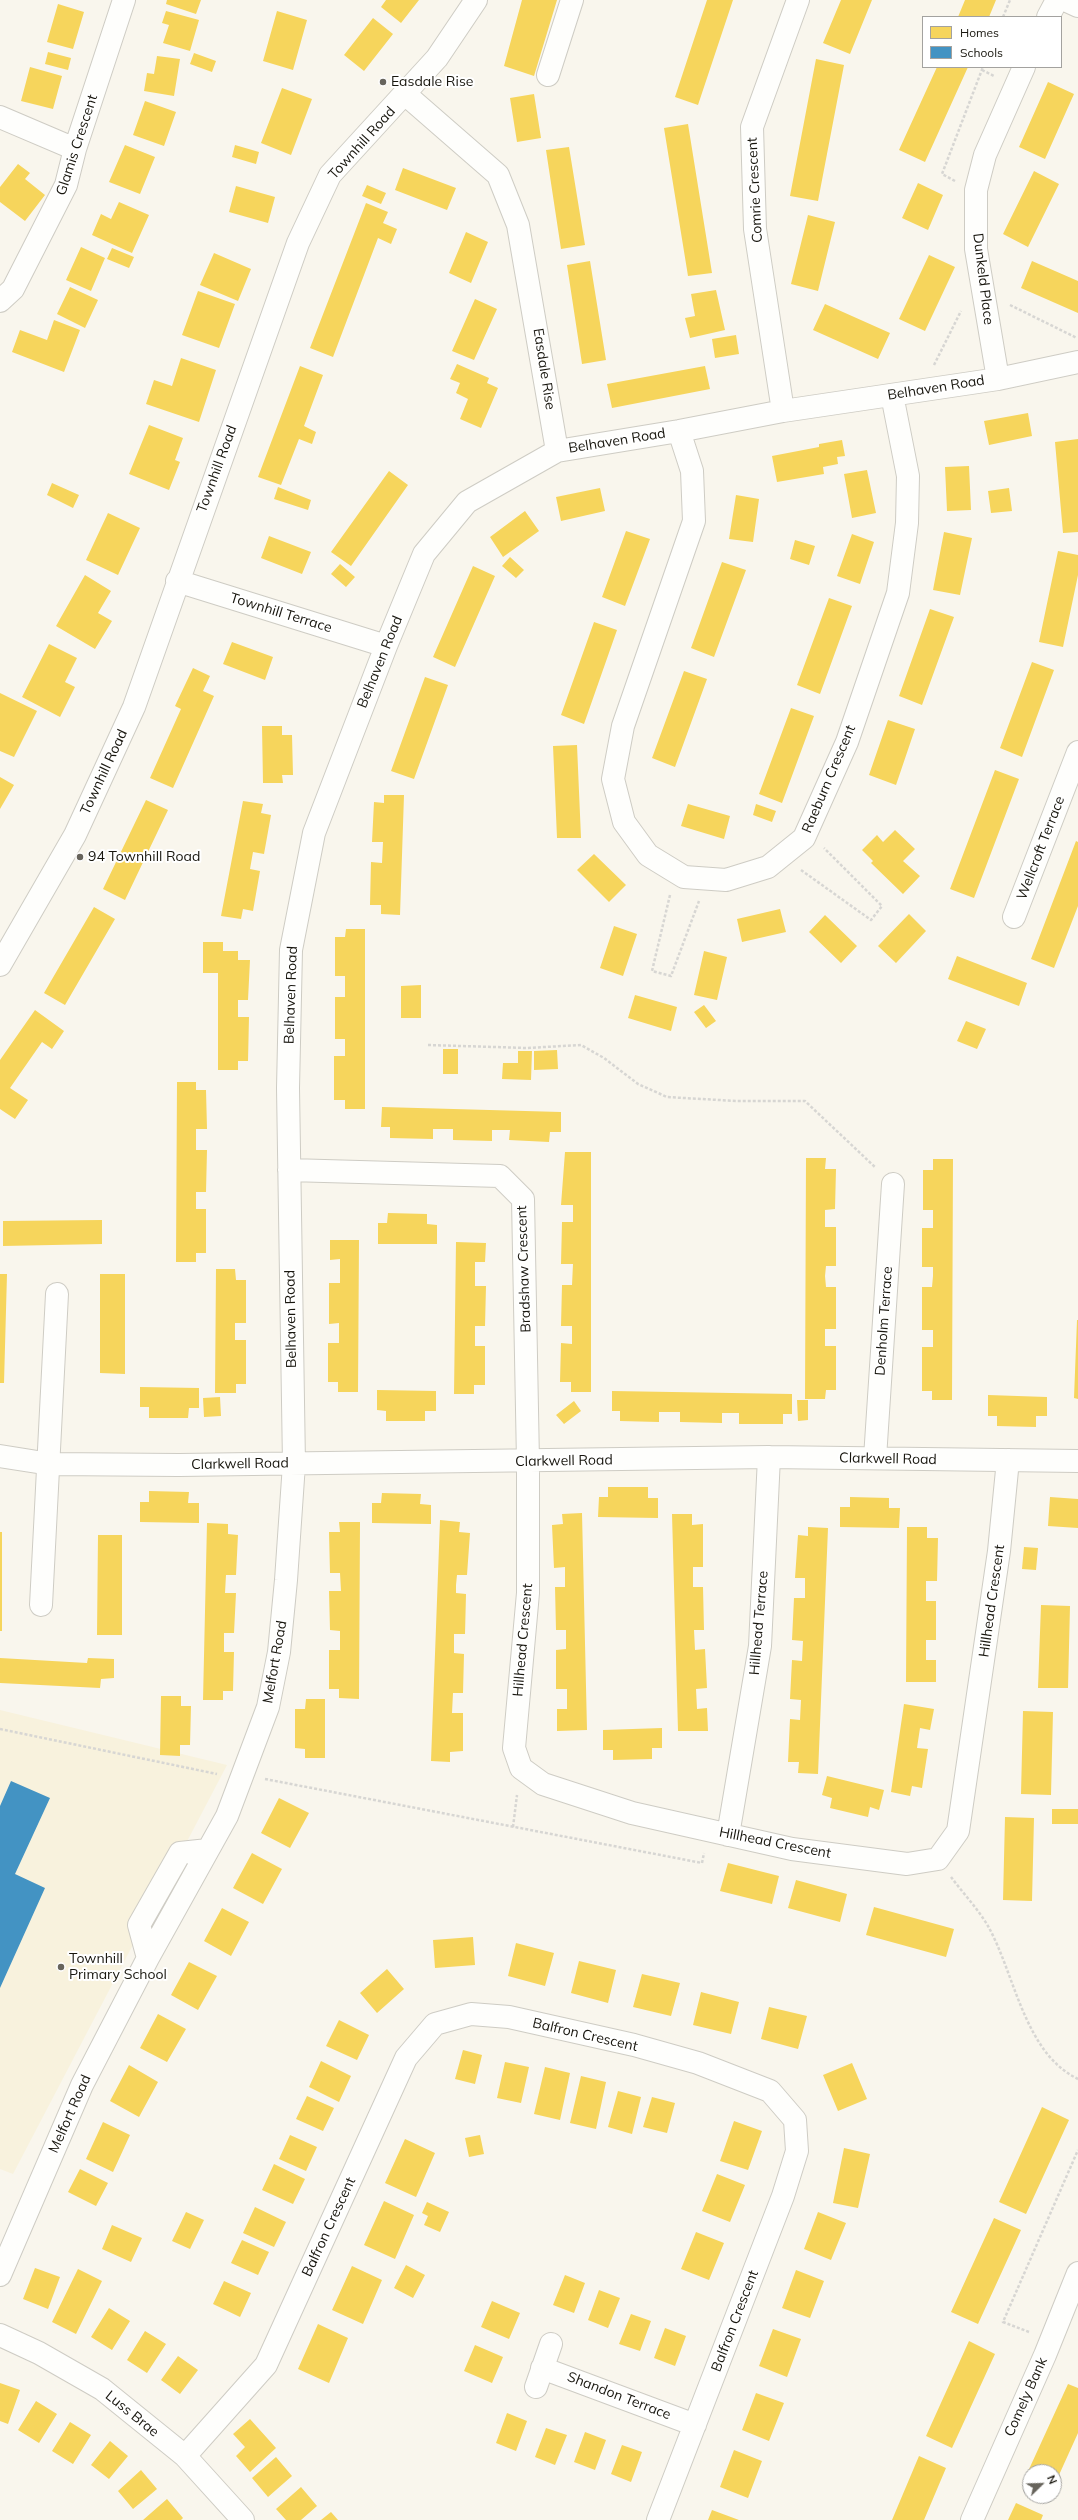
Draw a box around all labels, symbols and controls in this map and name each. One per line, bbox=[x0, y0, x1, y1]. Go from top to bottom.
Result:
legend bbox=[922, 16, 1062, 68]
text: Homes bbox=[960, 25, 999, 40]
text: Schools bbox=[960, 45, 1003, 60]
place label: Easdale Rise bbox=[391, 74, 473, 90]
marker: Easdale Rise bbox=[378, 77, 388, 87]
street label: Glamis Crescent bbox=[53, 93, 101, 197]
street label: Townhill Road bbox=[325, 103, 399, 183]
street label: Comrie Crescent bbox=[744, 137, 766, 243]
street label: Dunkeld Place bbox=[969, 232, 997, 326]
street label: Easdale Rise bbox=[529, 327, 559, 411]
street label: Belhaven Road bbox=[886, 372, 986, 404]
street label: Townhill Road bbox=[193, 423, 241, 515]
street label: Belhaven Road bbox=[567, 425, 667, 457]
street label: Townhill Terrace bbox=[228, 590, 334, 636]
street label: Belhaven Road bbox=[354, 613, 406, 711]
street label: Raeburn Crescent bbox=[799, 722, 859, 836]
street label: Townhill Road bbox=[77, 727, 131, 817]
street label: Wellcroft Terrace bbox=[1013, 794, 1069, 902]
place label: 94 Townhill Road bbox=[88, 849, 200, 865]
marker: 94 Townhill Road bbox=[75, 852, 85, 862]
street label: Belhaven Road bbox=[281, 946, 301, 1044]
street label: Bradshaw Crescent bbox=[513, 1205, 535, 1333]
street label: Denholm Terrace bbox=[872, 1266, 896, 1376]
street label: Belhaven Road bbox=[282, 1270, 300, 1368]
street label: Clarkwell Road bbox=[839, 1450, 937, 1468]
street label: Clarkwell Road bbox=[515, 1452, 613, 1470]
street label: Clarkwell Road bbox=[191, 1455, 289, 1473]
street label: Hillhead Crescent bbox=[976, 1544, 1008, 1658]
street label: Hillhead Terrace bbox=[746, 1570, 772, 1676]
street label: Hillhead Crescent bbox=[510, 1583, 536, 1697]
street label: Melfort Road bbox=[259, 1619, 291, 1705]
street label: Hillhead Crescent bbox=[718, 1824, 832, 1862]
place label: Townhill Primary School bbox=[69, 1951, 167, 1984]
marker: Townhill Primary School bbox=[56, 1962, 66, 1972]
street label: Balfron Crescent bbox=[531, 2015, 639, 2055]
street label: Melfort Road bbox=[45, 2072, 95, 2156]
street label: Balfron Crescent bbox=[299, 2175, 359, 2279]
street label: Balfron Crescent bbox=[708, 2268, 762, 2374]
street label: Comely Bank bbox=[1001, 2355, 1051, 2439]
street label: Shandon Terrace bbox=[565, 2369, 673, 2423]
street label: Luss Brae bbox=[102, 2387, 162, 2441]
north arrow bbox=[1022, 2464, 1062, 2504]
text: N bbox=[1044, 2473, 1060, 2486]

